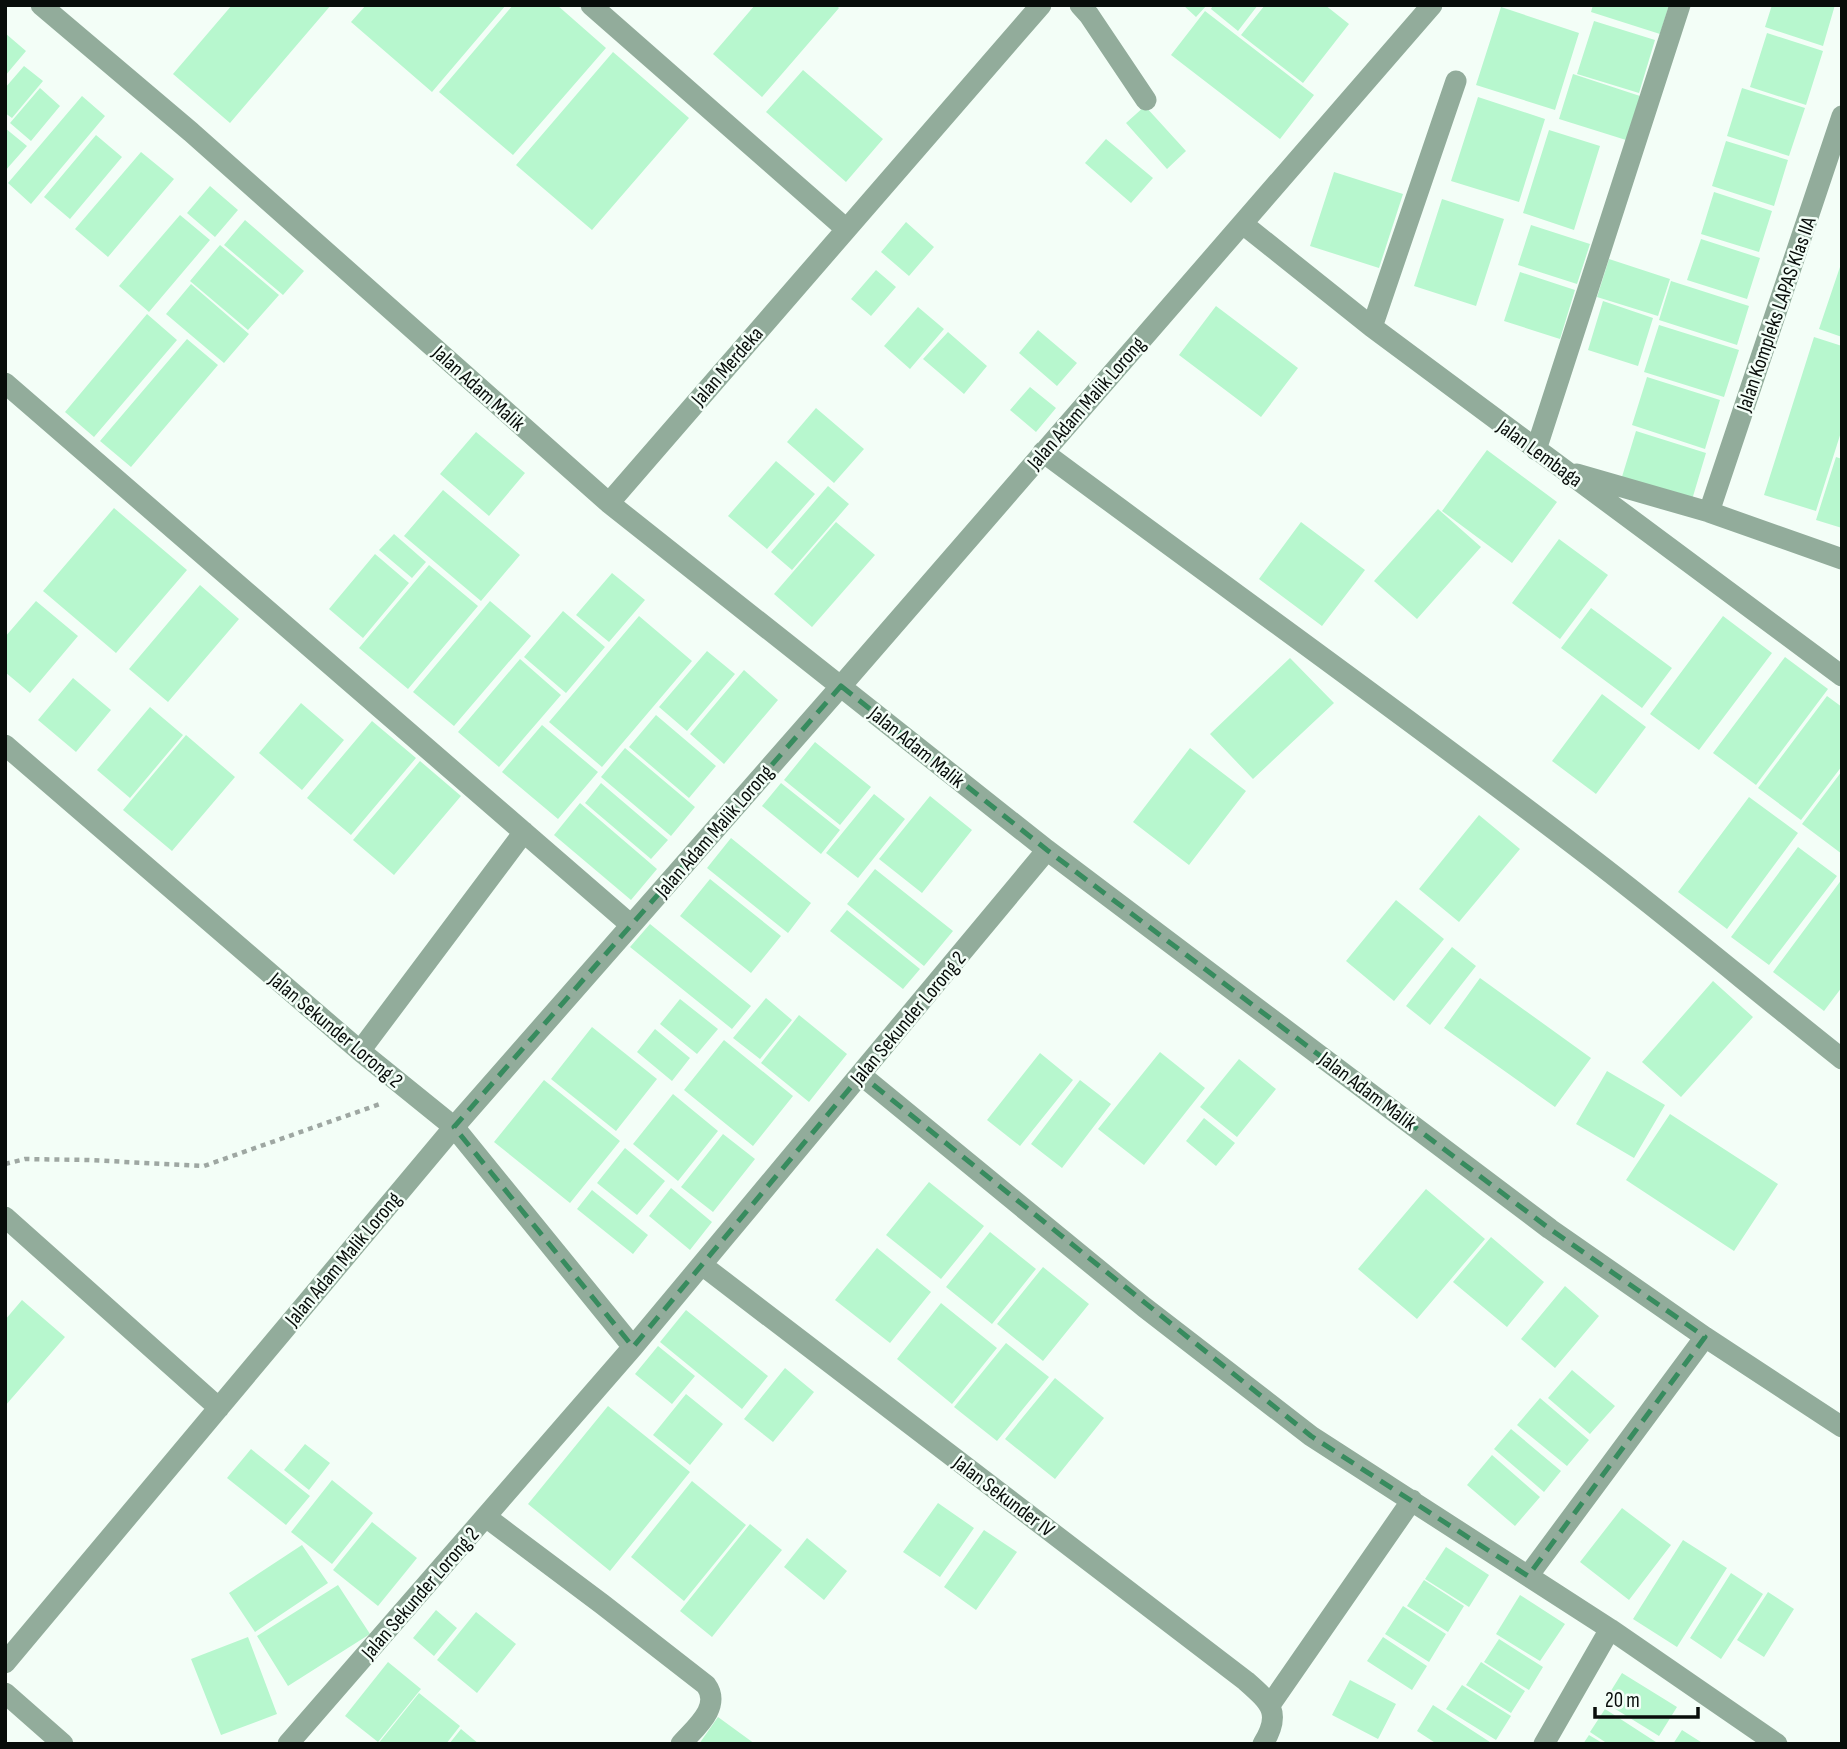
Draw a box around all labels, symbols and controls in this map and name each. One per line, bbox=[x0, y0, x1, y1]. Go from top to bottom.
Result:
street label: Jalan Kompleks LAPAS Klas IIA bbox=[1731, 213, 1822, 416]
street label: Jalan Merdeka bbox=[686, 322, 769, 412]
street label: Jalan Adam Malik Lorong bbox=[1021, 332, 1151, 475]
street label: Jalan Adam Malik bbox=[426, 340, 530, 436]
street label: Jalan Lembaga bbox=[1491, 414, 1587, 493]
street label: Jalan Adam Malik bbox=[863, 701, 970, 794]
street label: Jalan Adam Malik Lorong bbox=[649, 760, 779, 903]
street label: Jalan Sekunder Lorong 2 bbox=[845, 947, 971, 1091]
street label: Jalan Sekunder Lorong 2 bbox=[263, 967, 407, 1093]
street label: Jalan Adam Malik bbox=[1313, 1046, 1422, 1136]
street label: Jalan Adam Malik Lorong bbox=[279, 1187, 407, 1332]
street label: Jalan Sekunder IV bbox=[947, 1450, 1060, 1543]
street label: Jalan Sekunder Lorong 2 bbox=[356, 1522, 484, 1665]
scale bar bbox=[1595, 1676, 1698, 1720]
text: 20 m bbox=[1605, 1688, 1640, 1713]

